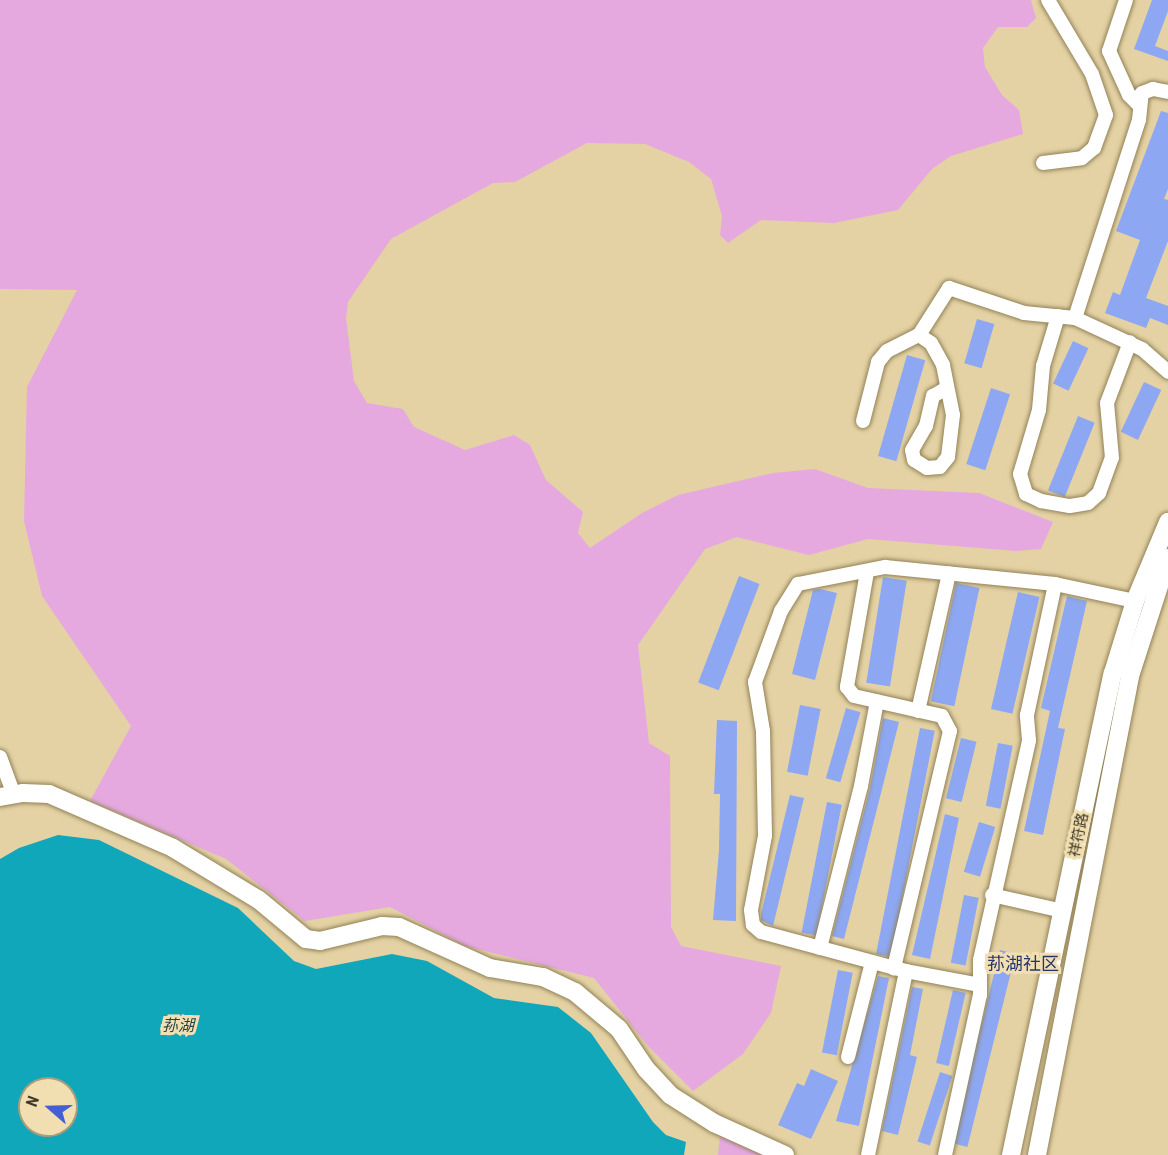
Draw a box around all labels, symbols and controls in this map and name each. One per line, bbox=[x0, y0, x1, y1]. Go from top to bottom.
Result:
street label: 祥符路 bbox=[1066, 811, 1092, 859]
district label: 荪湖社区 bbox=[987, 953, 1059, 975]
water label: 荪湖 bbox=[162, 1016, 194, 1036]
north arrow bbox=[18, 1077, 78, 1137]
text: N bbox=[22, 1094, 43, 1109]

